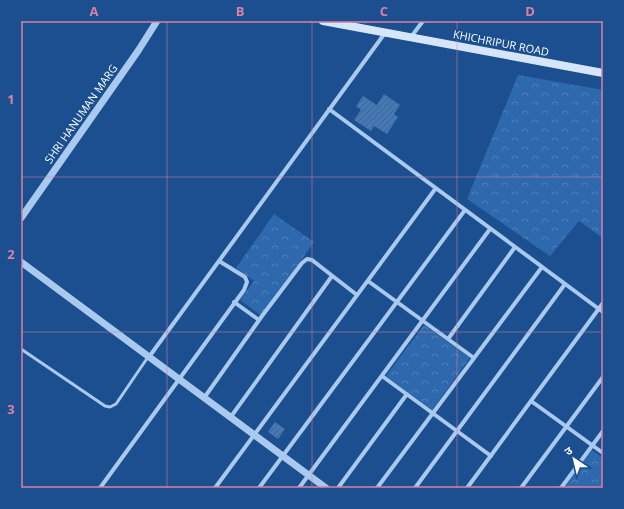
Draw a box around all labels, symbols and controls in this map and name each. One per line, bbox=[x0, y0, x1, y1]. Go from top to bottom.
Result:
text: A bbox=[90, 2, 99, 20]
text: B bbox=[236, 2, 245, 20]
text: C bbox=[380, 2, 388, 20]
text: D bbox=[525, 2, 535, 20]
street label: KHICHRIPUR ROAD bbox=[452, 26, 550, 59]
street label: SHRI HANUMAN MARG bbox=[41, 61, 121, 166]
text: 1 bbox=[7, 90, 15, 108]
text: 2 bbox=[7, 245, 15, 263]
text: 3 bbox=[7, 400, 15, 418]
north arrow bbox=[554, 439, 594, 479]
text: उ bbox=[561, 442, 575, 458]

